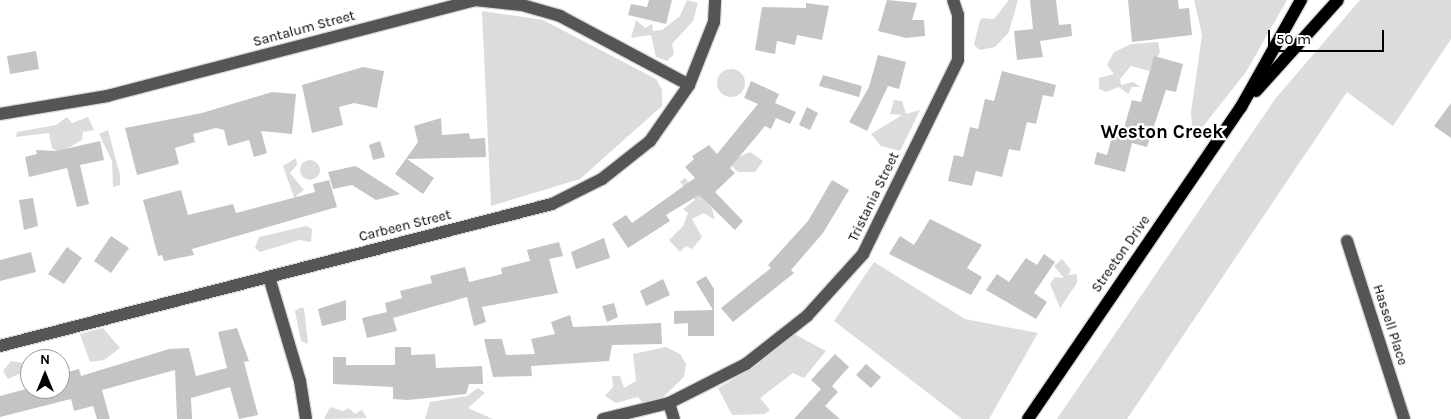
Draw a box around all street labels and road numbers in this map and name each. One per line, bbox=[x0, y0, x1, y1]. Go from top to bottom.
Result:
street label: Santalum Street bbox=[251, 7, 357, 51]
street label: Tristania Street bbox=[845, 149, 903, 245]
street label: Carbeen Street bbox=[357, 206, 453, 246]
street label: Streeton Drive bbox=[1088, 212, 1154, 296]
street label: Hassell Place bbox=[1369, 282, 1411, 368]

